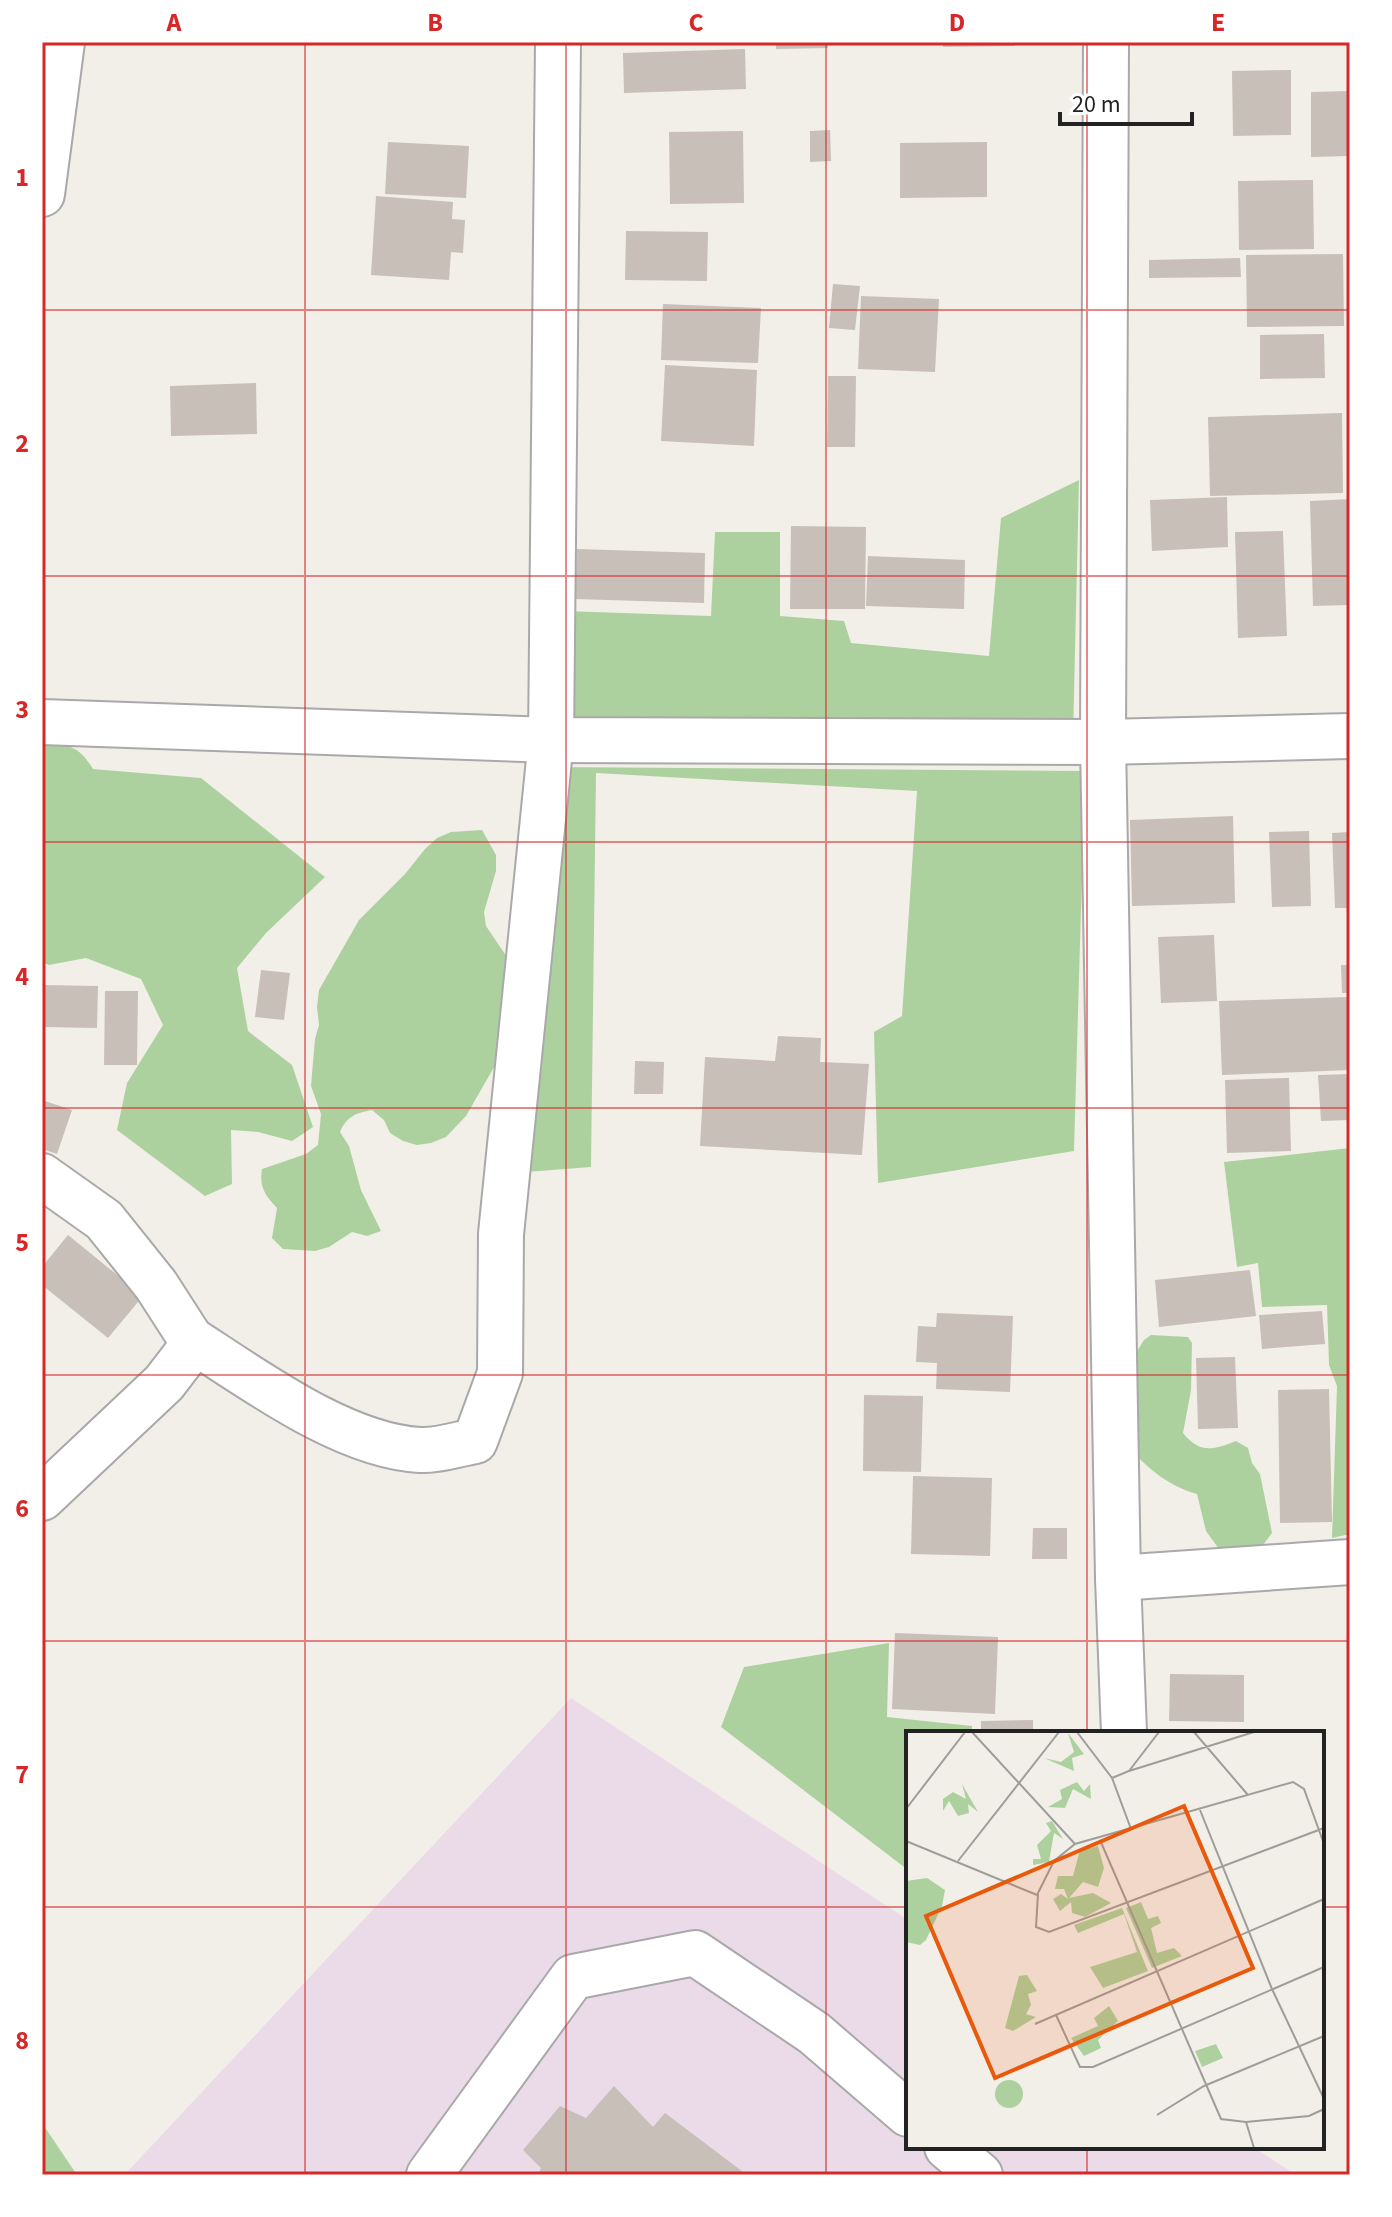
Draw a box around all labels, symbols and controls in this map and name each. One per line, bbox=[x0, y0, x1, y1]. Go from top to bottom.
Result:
text: A bbox=[166, 4, 183, 41]
text: B bbox=[427, 4, 443, 41]
text: C bbox=[688, 4, 704, 41]
text: D bbox=[949, 4, 965, 41]
text: E bbox=[1211, 4, 1225, 41]
scale bar bbox=[1060, 76, 1192, 126]
text: 20 m bbox=[1072, 87, 1121, 122]
text: 1 bbox=[15, 159, 29, 196]
text: 2 bbox=[15, 425, 29, 462]
text: 3 bbox=[15, 691, 29, 728]
text: 4 bbox=[15, 958, 29, 995]
text: 5 bbox=[15, 1224, 29, 1261]
text: 6 bbox=[15, 1490, 29, 1527]
inset map bbox=[906, 1731, 1324, 2149]
text: 7 bbox=[15, 1756, 29, 1793]
text: 8 bbox=[15, 2022, 29, 2059]

